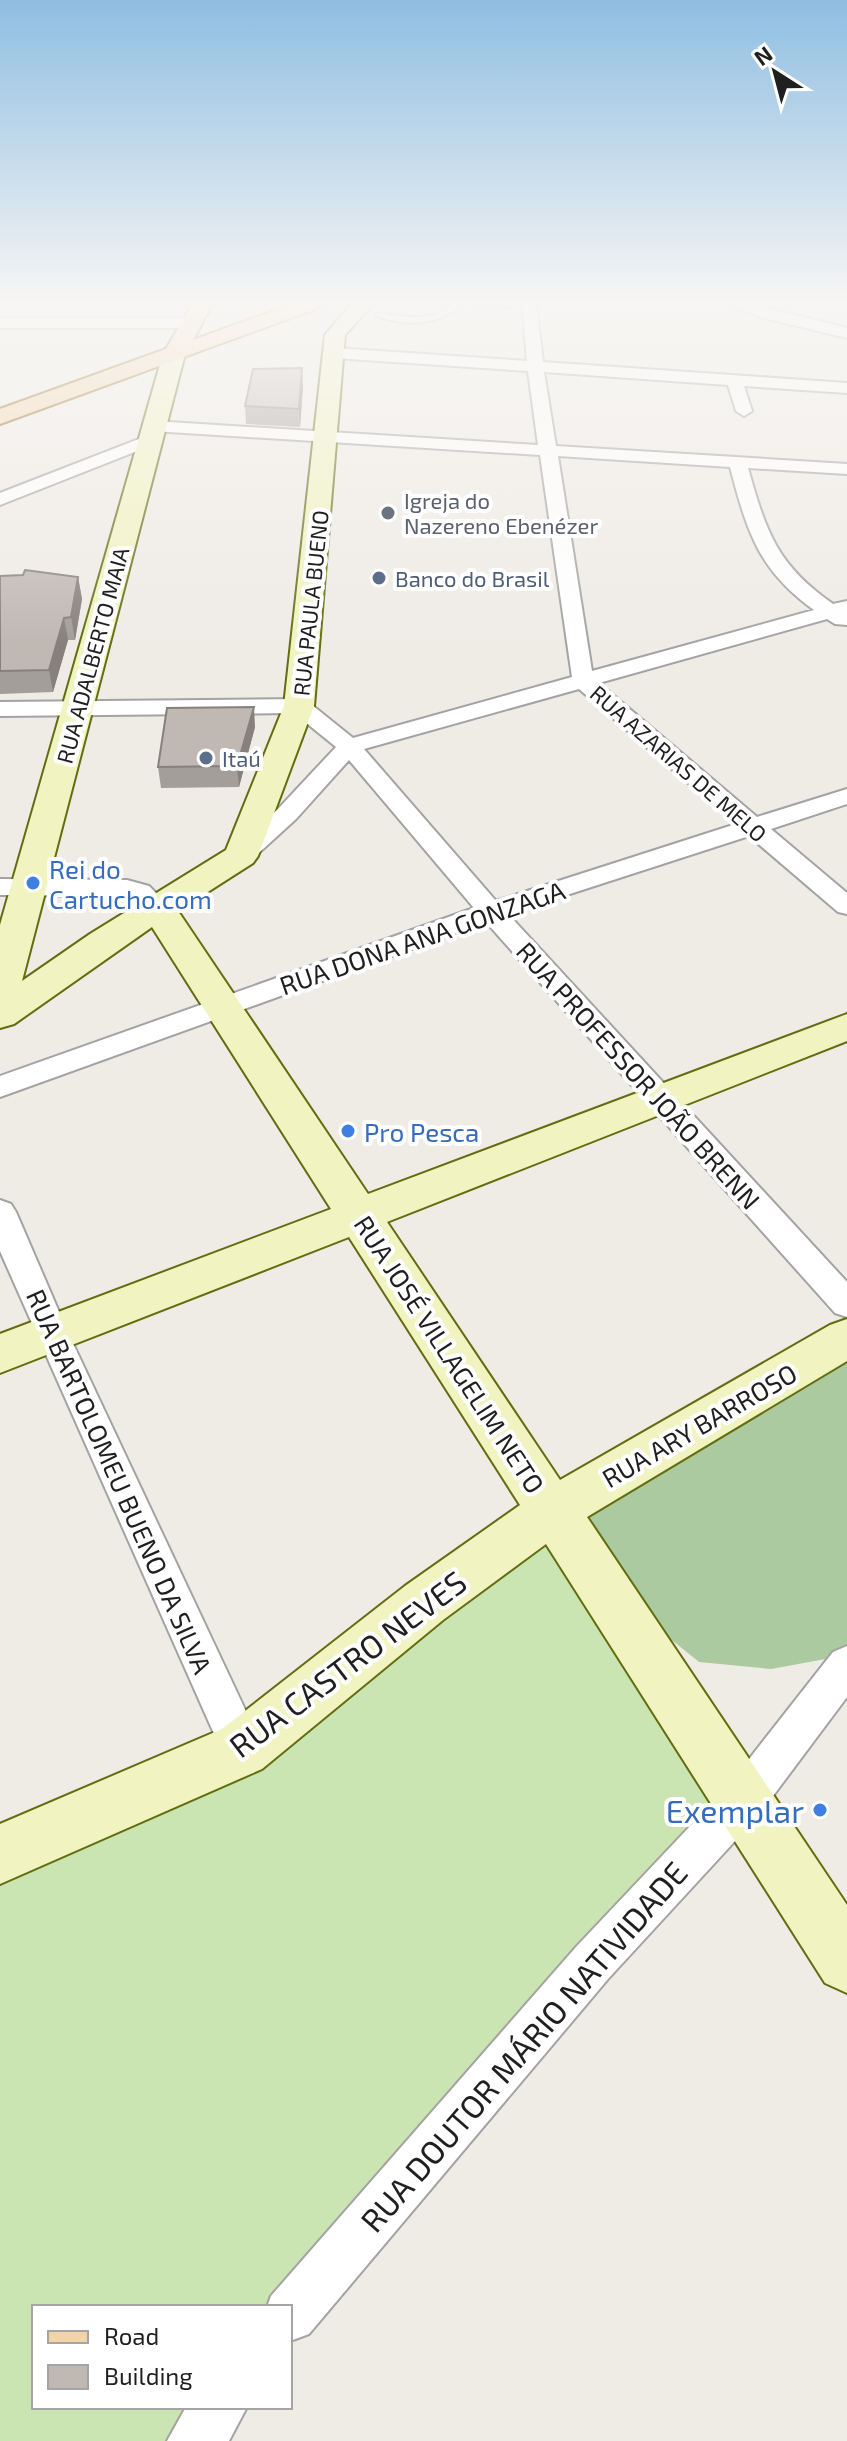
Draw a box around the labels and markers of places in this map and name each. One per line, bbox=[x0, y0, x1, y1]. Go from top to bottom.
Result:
place label: Igreja do Nazereno Ebenézer bbox=[404, 487, 598, 538]
marker: Igreja do Nazereno Ebenézer bbox=[379, 504, 397, 522]
place label: Banco do Brasil bbox=[395, 565, 550, 591]
marker: Banco do Brasil bbox=[370, 569, 388, 587]
place label: Itaú bbox=[222, 745, 261, 771]
marker: Itaú bbox=[197, 749, 215, 767]
place label: Rei do Cartucho.com bbox=[49, 853, 212, 914]
marker: Rei do Cartucho.com bbox=[24, 874, 42, 892]
place label: Pro Pesca bbox=[364, 1116, 479, 1147]
marker: Pro Pesca bbox=[339, 1122, 357, 1140]
place label: Exemplar bbox=[666, 1791, 804, 1829]
marker: Exemplar bbox=[811, 1801, 829, 1819]

